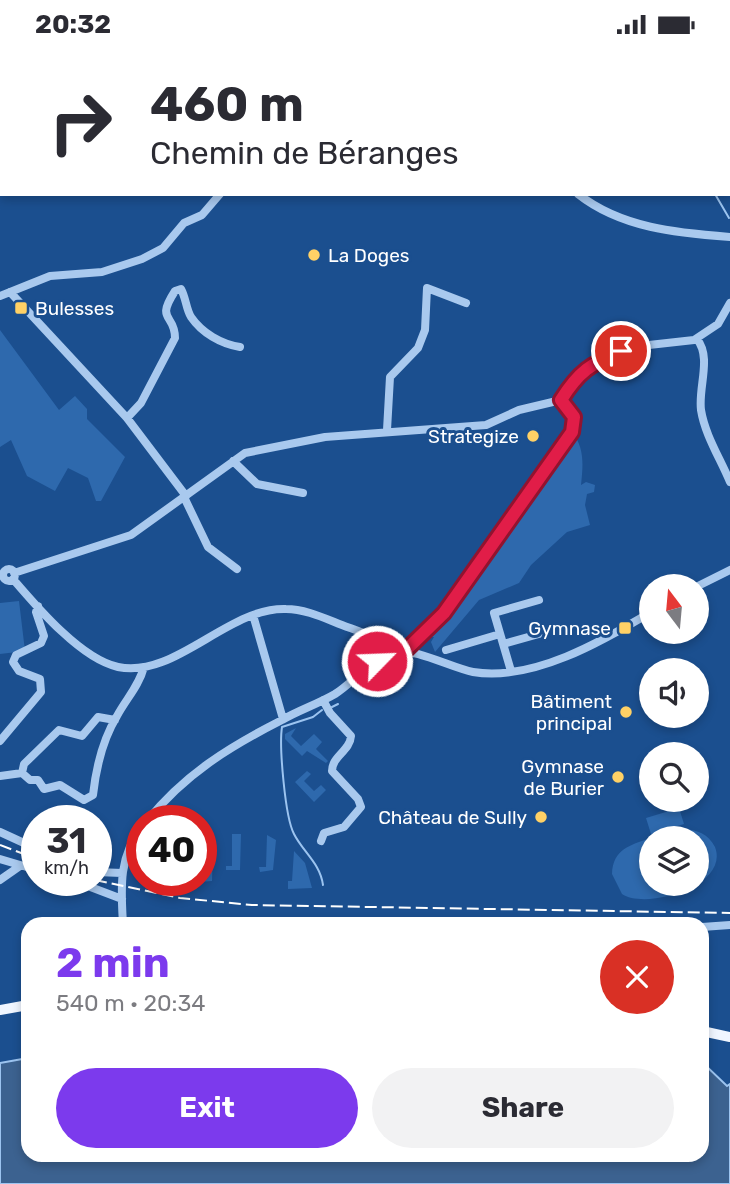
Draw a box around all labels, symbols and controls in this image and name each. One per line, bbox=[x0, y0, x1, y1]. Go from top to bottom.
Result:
text: 20:32 bbox=[35, 9, 111, 40]
text: 460 m bbox=[150, 75, 304, 133]
icon: right bbox=[35, 77, 126, 168]
text: Chemin de Béranges bbox=[150, 134, 459, 172]
place label: La Doges bbox=[328, 244, 410, 267]
marker: La Doges bbox=[306, 247, 322, 263]
place label: Bulesses bbox=[35, 297, 114, 320]
marker: Bulesses bbox=[13, 300, 29, 316]
pin bbox=[591, 321, 651, 381]
icon: arrive bbox=[602, 332, 640, 370]
place label: Strategize bbox=[428, 425, 519, 448]
marker: Strategize bbox=[525, 428, 541, 444]
north arrow bbox=[639, 574, 709, 644]
map controls bbox=[639, 574, 709, 896]
place label: Gymnase bbox=[528, 617, 611, 640]
marker: Gymnase bbox=[617, 620, 633, 636]
position arrow bbox=[340, 624, 414, 698]
button: sound bbox=[639, 658, 709, 728]
place label: Bâtiment principal bbox=[531, 690, 613, 735]
marker: Bâtiment principal bbox=[618, 704, 634, 720]
button: search bbox=[639, 742, 709, 812]
place label: Gymnase de Burier bbox=[521, 755, 605, 800]
marker: Gymnase de Burier bbox=[610, 769, 626, 785]
speed limit sign: 40 bbox=[126, 805, 217, 896]
place label: Château de Sully bbox=[378, 806, 527, 829]
marker: Château de Sully bbox=[533, 809, 549, 825]
text: 31 bbox=[47, 820, 86, 862]
button: layers bbox=[639, 826, 709, 896]
text: km/h bbox=[44, 857, 89, 879]
text: 2 min bbox=[56, 938, 170, 988]
button: close bbox=[600, 940, 674, 1014]
text: 540 m · 20:34 bbox=[56, 989, 206, 1017]
button: Exit bbox=[56, 1068, 358, 1148]
button: Share bbox=[372, 1068, 674, 1148]

